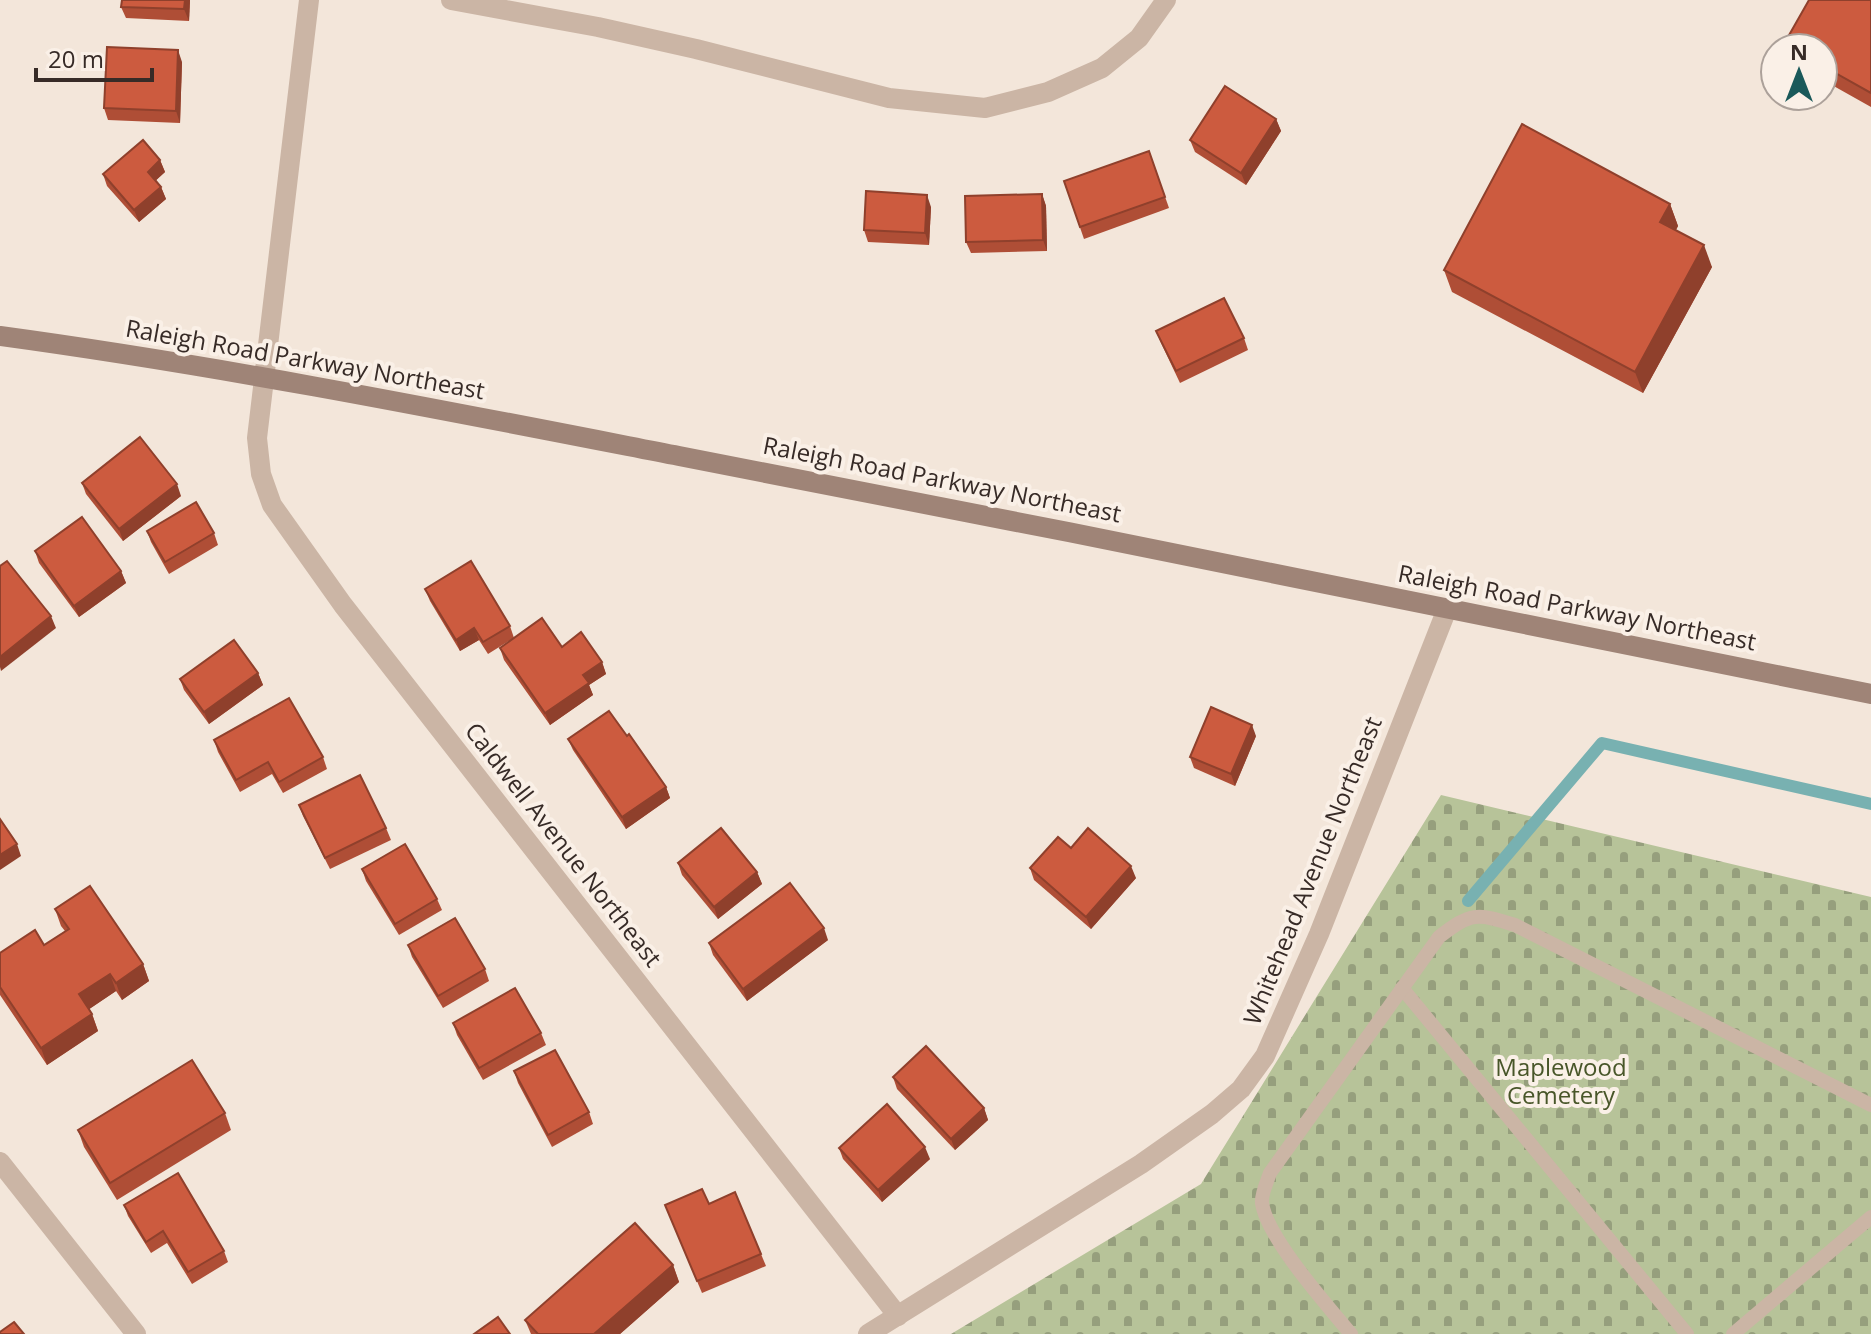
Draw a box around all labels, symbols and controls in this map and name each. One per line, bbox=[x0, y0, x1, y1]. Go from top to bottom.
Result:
scale bar bbox=[36, 32, 152, 82]
north arrow bbox=[1759, 32, 1839, 112]
text: N bbox=[1790, 36, 1808, 66]
text: 20 m bbox=[48, 42, 104, 75]
street label: Raleigh Road Parkway Northeast bbox=[123, 311, 487, 406]
street label: Raleigh Road Parkway Northeast bbox=[760, 428, 1124, 529]
street label: Raleigh Road Parkway Northeast bbox=[1395, 556, 1759, 657]
street label: Whitehead Avenue Northeast bbox=[1235, 711, 1389, 1029]
street label: Caldwell Avenue Northeast bbox=[458, 715, 670, 973]
park label: Maplewood Cemetery bbox=[1495, 1050, 1627, 1111]

